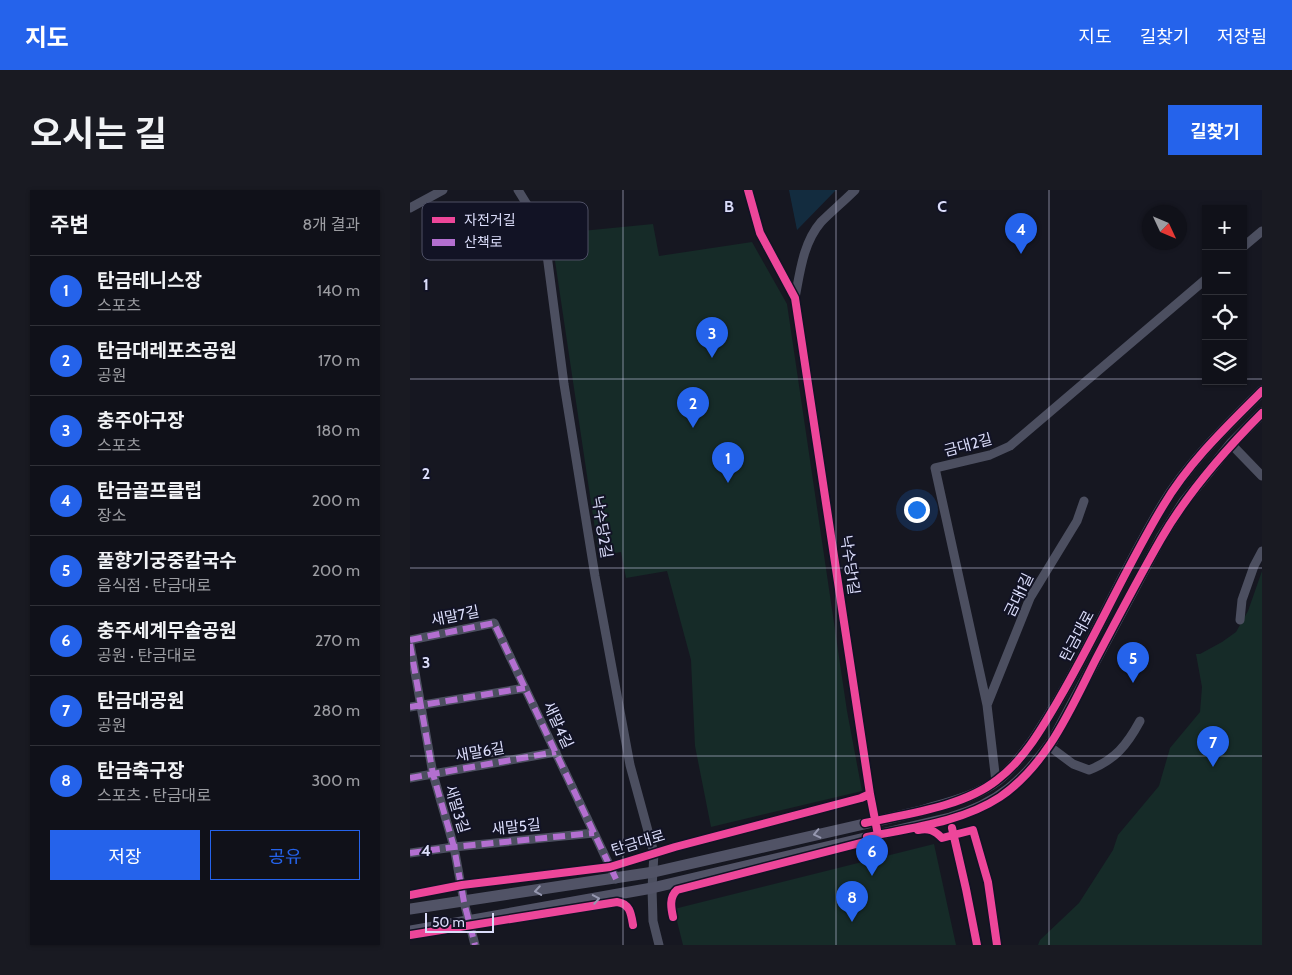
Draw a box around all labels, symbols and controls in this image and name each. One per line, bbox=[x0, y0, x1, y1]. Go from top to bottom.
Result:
text: 지도 bbox=[25, 23, 69, 52]
text: 지도 bbox=[1079, 26, 1112, 48]
text: 길찾기 bbox=[1140, 26, 1189, 48]
text: 저장됨 bbox=[1217, 26, 1267, 48]
button: 길찾기 bbox=[1168, 105, 1262, 155]
text: 오시는 길 bbox=[30, 112, 167, 155]
text: B bbox=[724, 197, 734, 216]
text: C bbox=[937, 197, 947, 216]
legend bbox=[422, 202, 588, 260]
north arrow bbox=[1142, 205, 1187, 250]
map controls bbox=[1202, 205, 1247, 385]
button: + bbox=[1202, 205, 1247, 250]
text: 자전거길 bbox=[464, 211, 516, 229]
text: 주변 bbox=[50, 212, 89, 237]
pin: 4 bbox=[1005, 213, 1037, 254]
text: 8개 결과 bbox=[303, 215, 360, 234]
text: 산책로 bbox=[464, 233, 503, 251]
button: − bbox=[1202, 250, 1247, 295]
text: 탄금테니스장 bbox=[97, 269, 202, 292]
text: 1 bbox=[423, 275, 429, 294]
text: 1 bbox=[63, 281, 69, 300]
text: 140 m bbox=[317, 281, 360, 300]
button: locate bbox=[1202, 295, 1247, 340]
text: 스포츠 bbox=[97, 296, 141, 315]
pin: 3 bbox=[696, 317, 728, 358]
text: 탄금대레포츠공원 bbox=[97, 339, 237, 362]
button: layers bbox=[1202, 340, 1247, 385]
text: 2 bbox=[62, 351, 70, 370]
text: 170 m bbox=[318, 351, 360, 370]
text: 공원 bbox=[97, 366, 126, 385]
pin: 2 bbox=[677, 387, 709, 428]
text: 충주야구장 bbox=[97, 409, 184, 432]
text: 3 bbox=[62, 421, 70, 440]
text: 180 m bbox=[316, 421, 360, 440]
street label: 금대2길 bbox=[942, 430, 994, 460]
text: 스포츠 bbox=[97, 436, 141, 455]
pin: 1 bbox=[712, 442, 744, 483]
text: 2 bbox=[422, 464, 430, 483]
text: 탄금골프클럽 bbox=[97, 479, 202, 502]
text: 4 bbox=[61, 491, 71, 510]
text: 200 m bbox=[312, 491, 360, 510]
street label: 낙수당2길 bbox=[588, 494, 616, 560]
your location bbox=[904, 497, 930, 523]
text: 장소 bbox=[97, 506, 126, 525]
street label: 낙수당1길 bbox=[837, 534, 863, 596]
text: 풀향기궁중칼국수 bbox=[97, 549, 237, 572]
text: 5 bbox=[62, 561, 70, 580]
text: 200 m bbox=[312, 561, 360, 580]
street label: 금대1길 bbox=[1001, 570, 1037, 620]
text: 음식점 · 탄금대로 bbox=[97, 576, 211, 595]
street label: 새말7길 bbox=[429, 602, 481, 630]
street label: 탄금대로 bbox=[1056, 607, 1098, 665]
text: 충주세계무술공원 bbox=[97, 619, 237, 642]
text: 6 bbox=[62, 631, 71, 650]
text: 270 m bbox=[315, 631, 360, 650]
pin: 5 bbox=[1117, 642, 1149, 683]
text: 공원 · 탄금대로 bbox=[97, 646, 196, 665]
text: 3 bbox=[422, 653, 430, 672]
text: 탄금대공원 bbox=[97, 689, 184, 712]
street label: 새말4길 bbox=[539, 699, 577, 751]
text: 7 bbox=[62, 701, 70, 720]
text: 280 m bbox=[313, 701, 360, 720]
text: 공원 bbox=[97, 716, 126, 735]
pin: 7 bbox=[1197, 726, 1229, 767]
street label: 새말6길 bbox=[454, 739, 506, 765]
text: 탄금축구장 bbox=[97, 759, 184, 782]
text: 8 bbox=[61, 771, 71, 790]
text: 300 m bbox=[311, 771, 360, 790]
street label: 새말3길 bbox=[441, 783, 473, 835]
text: 스포츠 · 탄금대로 bbox=[97, 786, 211, 805]
street label: 새말5길 bbox=[490, 815, 542, 839]
street label: 탄금대로 bbox=[609, 826, 667, 860]
one-way arrow bbox=[813, 828, 822, 839]
button: 저장 bbox=[50, 830, 200, 880]
button: 공유 bbox=[210, 830, 360, 880]
pin: 6 bbox=[856, 835, 888, 876]
text: 4 bbox=[421, 841, 431, 860]
pin: 8 bbox=[836, 881, 868, 922]
one-way arrow bbox=[534, 885, 542, 896]
one-way arrow bbox=[592, 894, 600, 904]
scale bar bbox=[425, 910, 494, 933]
text: 50 m bbox=[432, 913, 465, 931]

